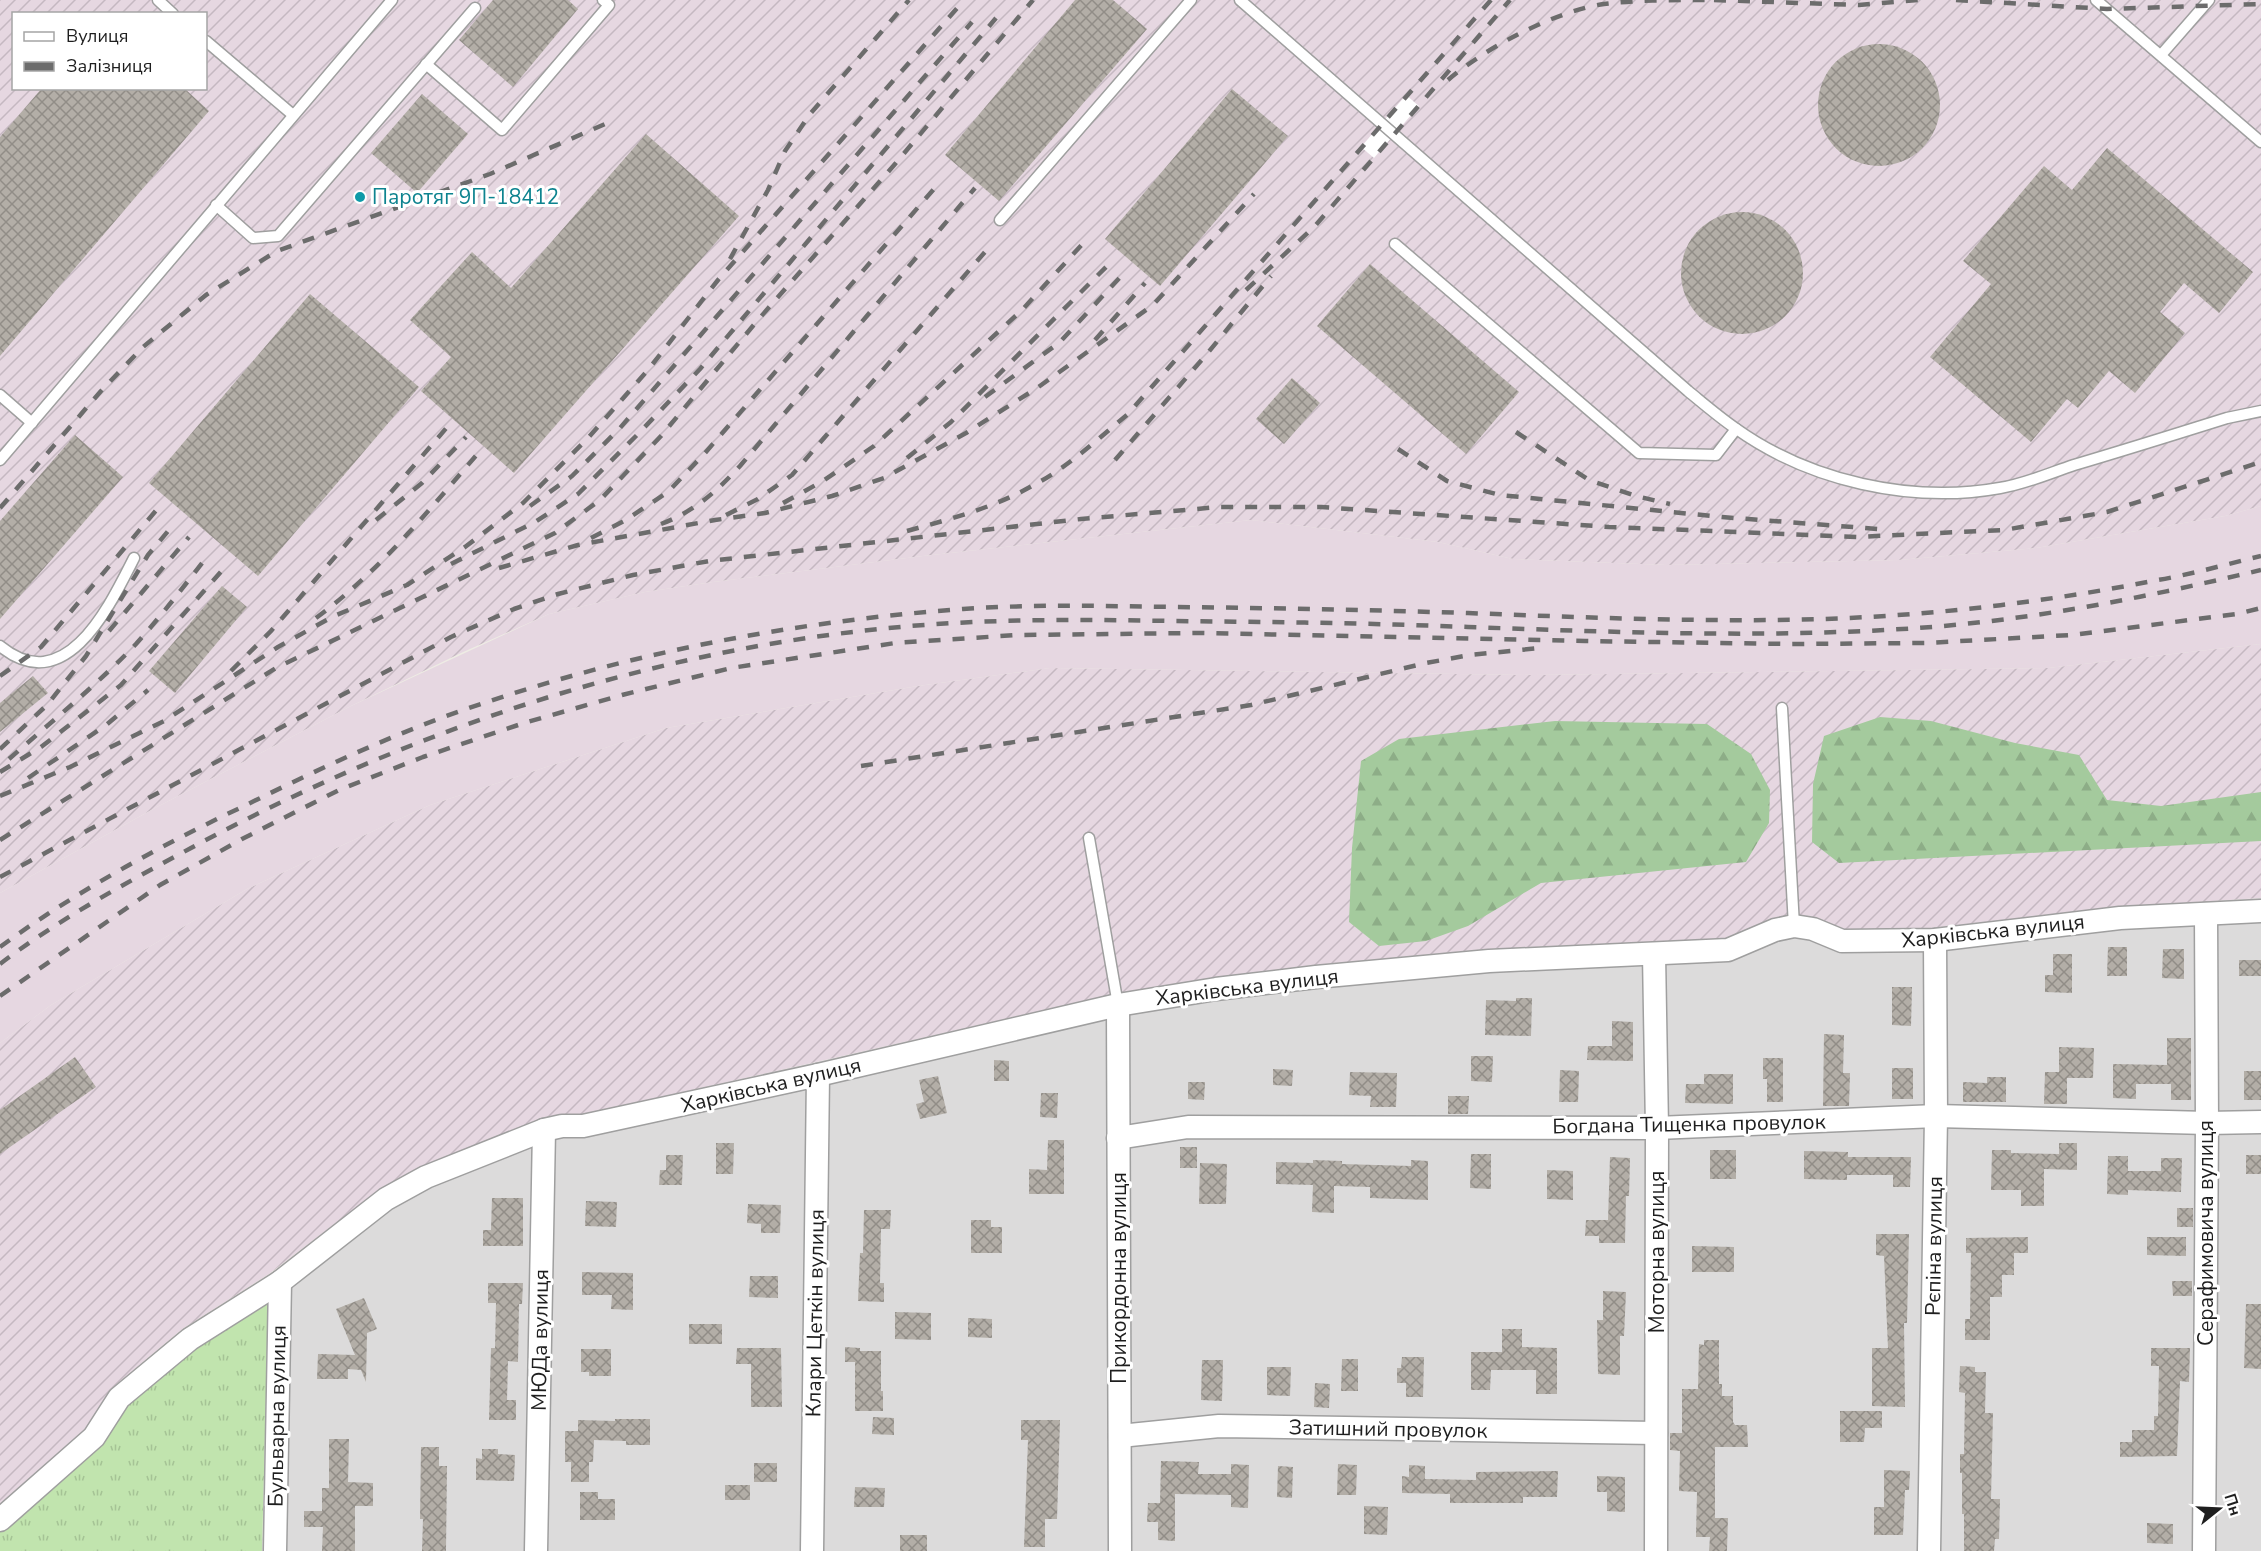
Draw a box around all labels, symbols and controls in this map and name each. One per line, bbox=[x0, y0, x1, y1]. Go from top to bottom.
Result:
legend bbox=[12, 12, 207, 90]
text: Вулиця bbox=[66, 24, 128, 48]
text: Залізниця bbox=[66, 54, 152, 78]
place label: Паротяг 9П-18412 bbox=[372, 183, 559, 211]
marker: Паротяг 9П-18412 bbox=[353, 190, 367, 204]
street label: Харківська вулиця bbox=[1900, 907, 2086, 955]
street label: Харківська вулиця bbox=[1154, 962, 1340, 1012]
street label: Харківська вулиця bbox=[678, 1051, 864, 1119]
street label: Богдана Тищенка провулок bbox=[1552, 1108, 1827, 1140]
street label: Серафимовича вулиця bbox=[2192, 1120, 2220, 1346]
street label: Моторна вулиця bbox=[1643, 1171, 1671, 1333]
street label: Прикордонна вулиця bbox=[1105, 1172, 1133, 1384]
street label: Рєпіна вулиця bbox=[1919, 1176, 1949, 1316]
street label: Клари Цеткін вулиця bbox=[799, 1209, 831, 1417]
street label: МЮДа вулиця bbox=[525, 1269, 555, 1411]
street label: Бульварна вулиця bbox=[261, 1325, 293, 1507]
street label: Затишний провулок bbox=[1288, 1413, 1489, 1445]
north arrow bbox=[2189, 1479, 2249, 1539]
text: Пн bbox=[2218, 1491, 2246, 1519]

